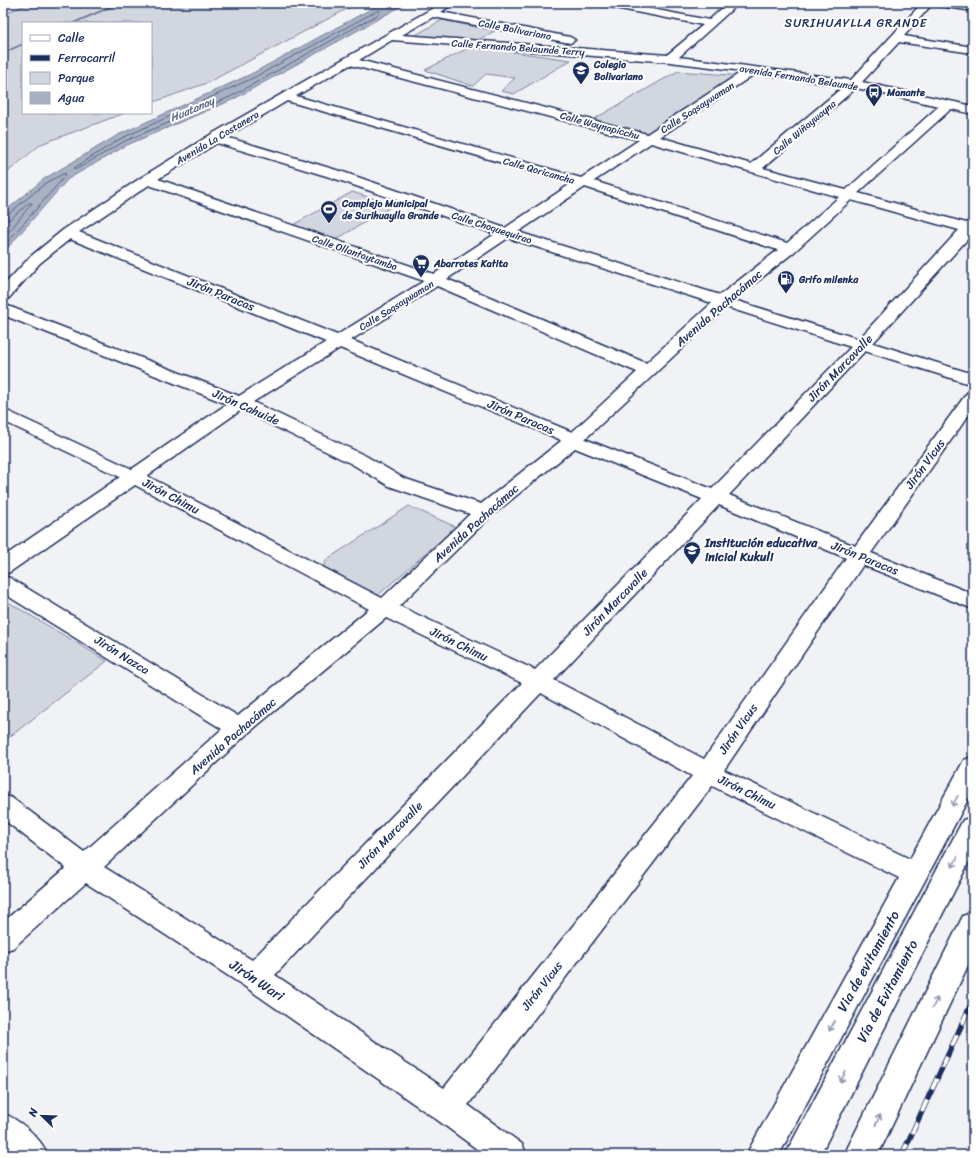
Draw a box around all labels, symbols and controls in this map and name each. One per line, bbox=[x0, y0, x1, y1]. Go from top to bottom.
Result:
district label: SURIHUAYLLA GRANDE bbox=[785, 12, 928, 34]
street label: Calle Bolivariano bbox=[477, 14, 553, 46]
legend bbox=[22, 22, 152, 114]
text: Calle bbox=[58, 27, 85, 49]
street label: Calle Fernando Belaunde Terry bbox=[451, 34, 586, 62]
text: Ferrocarril bbox=[58, 47, 116, 69]
place label: Colegio Bolivariano bbox=[593, 56, 643, 86]
school or university icon: Colegio Bolivariano bbox=[571, 60, 591, 85]
street label: avenida Fernando Belaunde bbox=[738, 60, 859, 96]
text: Parque bbox=[58, 67, 95, 89]
street label: Calle Saqsaywaman bbox=[657, 77, 739, 139]
bus stop icon: Manante bbox=[864, 82, 884, 107]
place label: Manante bbox=[886, 84, 925, 102]
text: Agua bbox=[57, 87, 85, 109]
water label: Huatanay bbox=[167, 91, 219, 127]
street label: Calle Wiñaywayna bbox=[769, 96, 840, 160]
street label: Avenida La Costanera bbox=[171, 105, 264, 170]
street label: Calle Waynapicchu bbox=[558, 107, 642, 145]
street label: Calle Qoricancha bbox=[501, 152, 577, 190]
place label: Complejo Municipal de Surihuaylla Grande bbox=[341, 195, 440, 225]
sports icon: Complejo Municipal de Surihuaylla Grande bbox=[319, 199, 339, 224]
street label: Calle Choquequirao bbox=[449, 206, 534, 249]
street label: Calle Ollantaytambo bbox=[310, 230, 400, 276]
supermarket icon: Abarrotes Katita bbox=[411, 253, 431, 278]
place label: Abarrotes Katita bbox=[433, 255, 509, 273]
street label: Avenida Pachacámac bbox=[670, 264, 768, 353]
fuel station icon: Grifo milenka bbox=[776, 269, 796, 294]
street label: Jirón Paracas bbox=[183, 270, 259, 318]
place label: Grifo milenka bbox=[798, 271, 859, 289]
street label: Calle Saqsaywaman bbox=[355, 275, 438, 336]
street label: Jirón Marcavalle bbox=[801, 329, 878, 408]
street label: Jirón Cahuide bbox=[208, 382, 283, 432]
street label: Jirón Paracas bbox=[483, 393, 558, 441]
street label: Jirón Vicus bbox=[898, 434, 951, 495]
street label: Jirón Chimu bbox=[137, 471, 204, 521]
street label: Avenida Pachacámac bbox=[427, 478, 524, 569]
place label: Institución educativa inicial Kukuli bbox=[704, 532, 818, 568]
street label: Jirón Paracas bbox=[827, 534, 903, 582]
school or university icon: Institución educativa inicial Kukuli bbox=[682, 540, 702, 565]
street label: Jirón Marcavalle bbox=[576, 563, 653, 642]
street label: Jirón Chimu bbox=[425, 620, 492, 668]
street label: Jirón Nazca bbox=[89, 629, 154, 681]
street label: Avenida Pachacámac bbox=[184, 692, 282, 781]
street label: Jirón Vicus bbox=[712, 699, 764, 760]
street label: Jirón Chimu bbox=[713, 768, 780, 816]
one-way arrow bbox=[950, 795, 958, 807]
street label: Jirón Marcavalle bbox=[351, 796, 428, 875]
one-way arrow bbox=[951, 856, 958, 868]
street label: Via de evitamiento bbox=[830, 906, 907, 1017]
street label: Vía de Evitamiento bbox=[850, 935, 925, 1047]
street label: Jirón Wari bbox=[223, 952, 290, 1009]
street label: Jirón Vicus bbox=[515, 956, 569, 1016]
one-way arrow bbox=[932, 997, 939, 1009]
one-way arrow bbox=[828, 1020, 836, 1032]
one-way arrow bbox=[838, 1071, 846, 1083]
north arrow bbox=[22, 1096, 62, 1136]
text: N bbox=[23, 1105, 44, 1120]
one-way arrow bbox=[875, 1114, 883, 1126]

